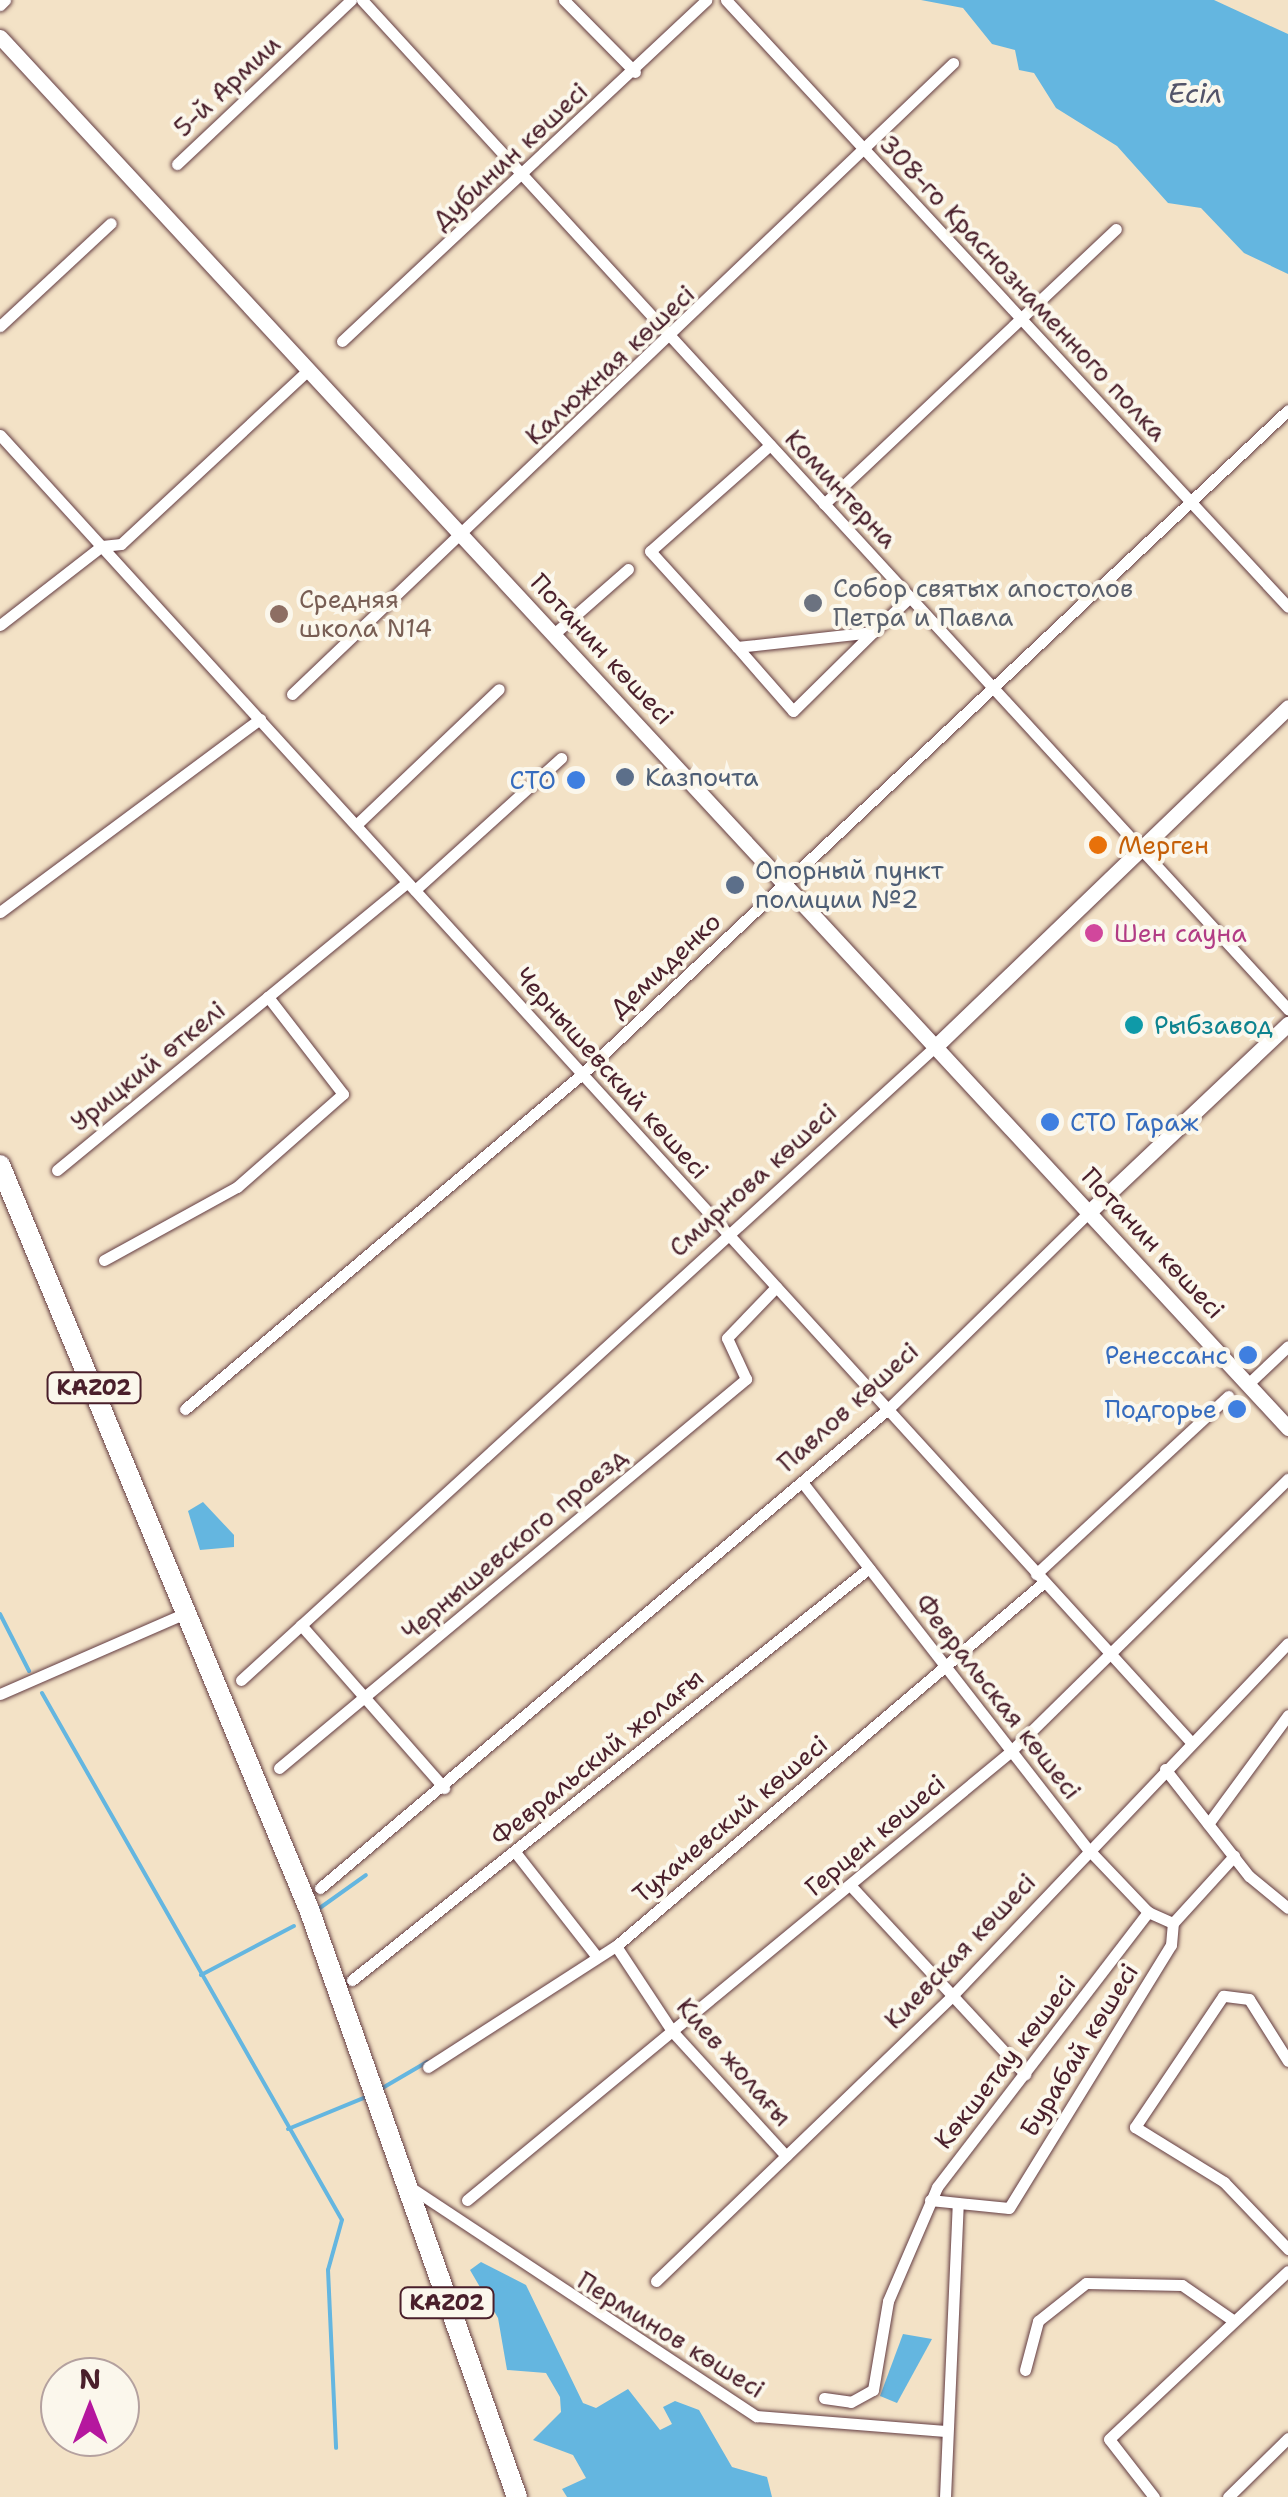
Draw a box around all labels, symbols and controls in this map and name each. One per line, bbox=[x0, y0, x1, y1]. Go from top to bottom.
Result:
street label: 5-й Армии bbox=[168, 29, 286, 143]
street label: Дубинин көшесі bbox=[426, 76, 594, 236]
water label: Есіл bbox=[1168, 76, 1222, 110]
street label: 308-го Краснознаменного полка bbox=[873, 129, 1173, 447]
street label: Калюжная көшесі bbox=[519, 279, 701, 451]
street label: Коминтерна bbox=[779, 424, 903, 554]
street label: Потанин көшесі bbox=[524, 567, 680, 731]
place label: Собор святых апостолов Петра и Павла bbox=[833, 574, 1133, 633]
place label: Средняя школа N14 bbox=[299, 585, 432, 644]
marker: Собор святых апостолов Петра и Павла bbox=[802, 592, 824, 614]
marker: Средняя школа N14 bbox=[268, 603, 290, 625]
place label: Казпочта bbox=[645, 762, 759, 792]
place label: СТО bbox=[510, 765, 556, 795]
marker: Казпочта bbox=[614, 766, 636, 788]
marker: СТО bbox=[565, 769, 587, 791]
place label: Мерген bbox=[1118, 830, 1209, 860]
marker: Мерген bbox=[1087, 834, 1109, 856]
place label: Опорный пункт полиции №2 bbox=[755, 856, 943, 915]
marker: Опорный пункт полиции №2 bbox=[724, 874, 746, 896]
street label: Демиденко bbox=[603, 906, 727, 1024]
place label: Шен сауна bbox=[1114, 918, 1247, 948]
marker: Шен сауна bbox=[1083, 922, 1105, 944]
street label: Чернышевский көшесі bbox=[509, 961, 715, 1185]
street label: Урицкий өткелі bbox=[65, 995, 231, 1137]
place label: Рыбзавод bbox=[1154, 1010, 1273, 1040]
marker: Рыбзавод bbox=[1123, 1014, 1145, 1036]
street label: Смирнова көшесі bbox=[663, 1097, 843, 1263]
place label: СТО Гараж bbox=[1070, 1107, 1199, 1137]
marker: СТО Гараж bbox=[1039, 1111, 1061, 1133]
street label: Потанин көшесі bbox=[1075, 1161, 1231, 1325]
street label: Павлов көшесі bbox=[772, 1336, 924, 1478]
place label: Ренессанс bbox=[1105, 1340, 1228, 1370]
marker: Ренессанс bbox=[1237, 1344, 1259, 1366]
road number: KAZ02 bbox=[46, 1371, 142, 1405]
place label: Подгорье bbox=[1104, 1394, 1217, 1424]
marker: Подгорье bbox=[1226, 1398, 1248, 1420]
street label: Чернышевского проезд bbox=[395, 1441, 633, 1647]
street label: Февральская көшесі bbox=[909, 1589, 1087, 1805]
street label: Февральский жолағы bbox=[485, 1662, 709, 1852]
street label: Тухачевский көшесі bbox=[626, 1729, 834, 1909]
street label: Герцен көшесі bbox=[799, 1768, 951, 1902]
street label: Киевская көшесі bbox=[878, 1867, 1042, 2035]
street label: Бурабай көшесі bbox=[1014, 1958, 1144, 2142]
street label: Көкшетау көшесі bbox=[928, 1969, 1082, 2155]
street label: Киев жолағы bbox=[670, 1992, 798, 2132]
street label: Перминов көшесі bbox=[572, 2265, 770, 2405]
road number: KAZ02 bbox=[400, 2286, 494, 2320]
north arrow bbox=[40, 2357, 140, 2457]
text: N bbox=[79, 2360, 101, 2398]

